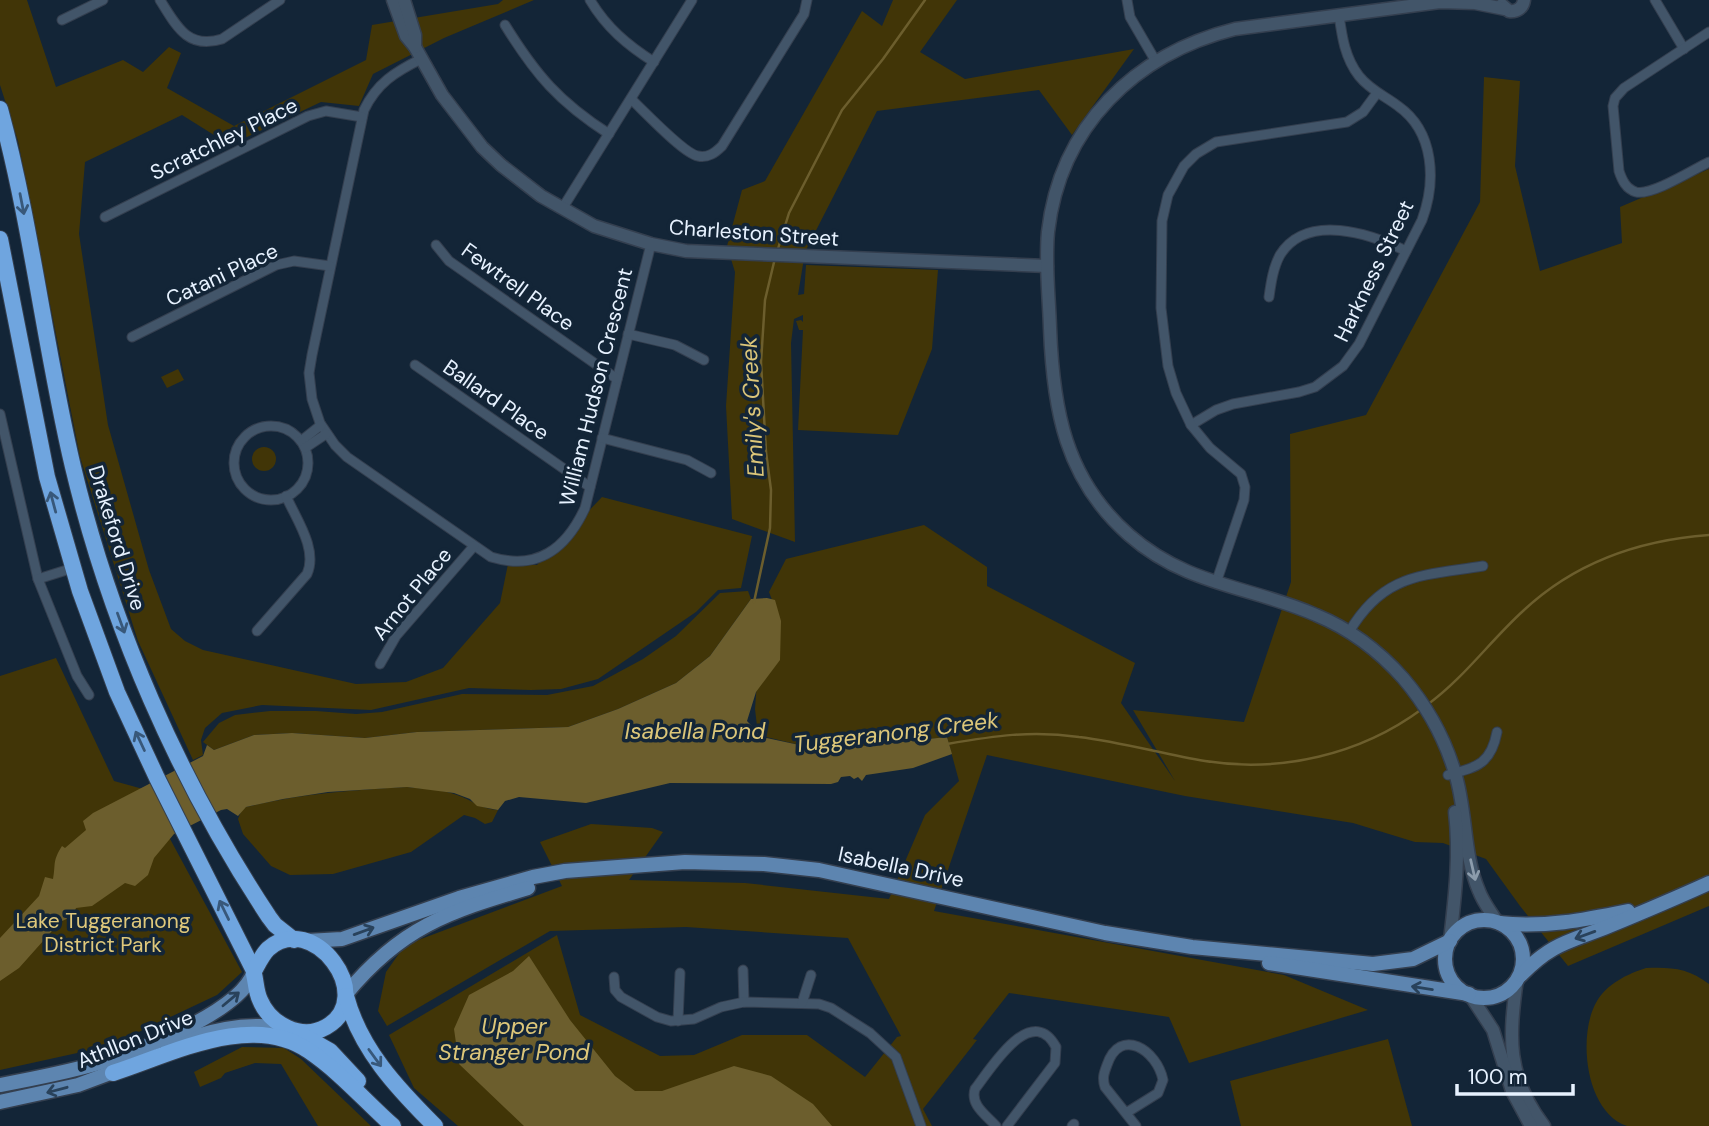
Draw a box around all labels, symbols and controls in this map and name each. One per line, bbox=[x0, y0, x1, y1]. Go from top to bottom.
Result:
street label: Scratchley Place bbox=[146, 91, 302, 187]
one-way arrow bbox=[15, 192, 29, 214]
street label: Harkness Street bbox=[1328, 196, 1420, 346]
street label: Charleston Street bbox=[668, 213, 840, 253]
street label: Catani Place bbox=[161, 237, 283, 313]
street label: Fewtrell Place bbox=[456, 237, 580, 337]
street label: William Hudson Crescent bbox=[553, 265, 639, 509]
water label: Emily's Creek bbox=[733, 336, 771, 478]
street label: Ballard Place bbox=[437, 353, 555, 447]
street label: Drakeford Drive bbox=[82, 462, 152, 614]
one-way arrow bbox=[46, 491, 59, 514]
street label: Arnot Place bbox=[366, 542, 458, 646]
one-way arrow bbox=[116, 612, 129, 634]
water label: Tuggeranong Creek bbox=[792, 705, 1000, 759]
water label: Isabella Pond bbox=[625, 716, 766, 746]
one-way arrow bbox=[133, 731, 146, 752]
street label: Isabella Drive bbox=[835, 840, 967, 894]
one-way arrow bbox=[1467, 858, 1481, 881]
one-way arrow bbox=[217, 900, 230, 921]
park label: Lake Tuggeranong District Park bbox=[15, 907, 191, 959]
one-way arrow bbox=[353, 924, 375, 936]
one-way arrow bbox=[1574, 930, 1596, 942]
one-way arrow bbox=[1411, 981, 1434, 994]
one-way arrow bbox=[222, 992, 240, 1007]
street label: Athllon Drive bbox=[73, 1003, 197, 1075]
water label: Upper Stranger Pond bbox=[438, 1011, 590, 1067]
one-way arrow bbox=[367, 1048, 382, 1067]
scale bar bbox=[1457, 1052, 1572, 1096]
text: 100 m bbox=[1468, 1063, 1528, 1091]
one-way arrow bbox=[46, 1084, 69, 1097]

